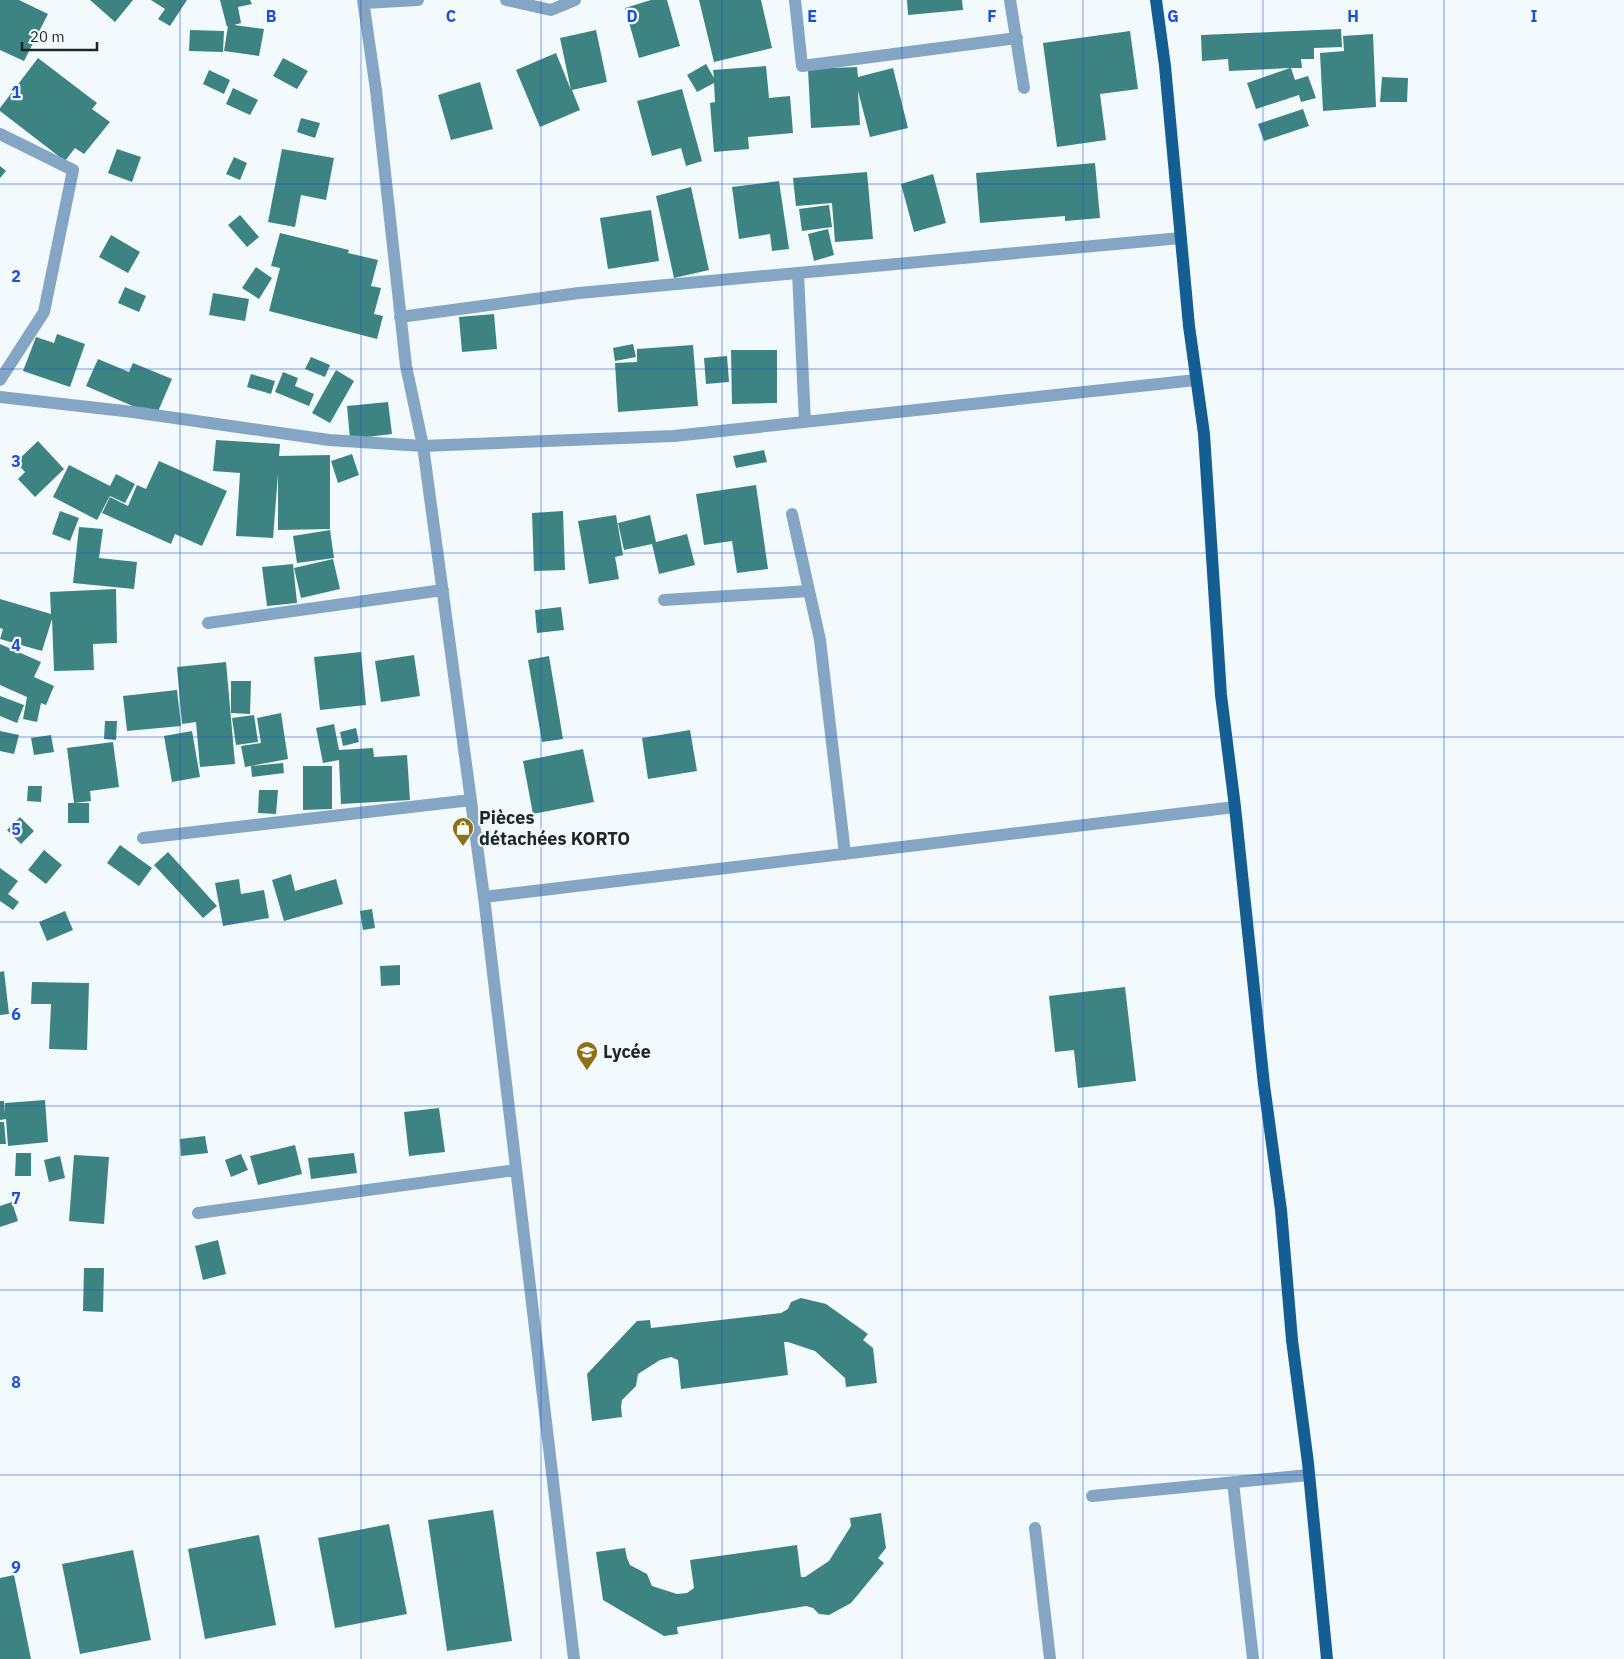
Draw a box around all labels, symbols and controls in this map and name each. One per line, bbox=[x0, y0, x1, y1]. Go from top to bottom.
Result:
text: B bbox=[266, 6, 277, 26]
text: C bbox=[446, 6, 456, 26]
text: D bbox=[626, 6, 638, 26]
text: E bbox=[807, 6, 817, 26]
text: F bbox=[987, 6, 997, 26]
text: G bbox=[1167, 6, 1179, 26]
text: H bbox=[1347, 6, 1359, 26]
text: I bbox=[1531, 6, 1538, 26]
scale bar bbox=[22, 20, 98, 52]
text: 20 m bbox=[30, 27, 65, 46]
text: 1 bbox=[11, 82, 21, 102]
text: 2 bbox=[11, 266, 21, 286]
text: 3 bbox=[11, 451, 21, 471]
text: 4 bbox=[11, 635, 21, 655]
place label: Pièces détachées KORTO bbox=[479, 806, 630, 850]
shop icon: Pièces détachées KORTO bbox=[451, 816, 475, 847]
text: 5 bbox=[11, 819, 21, 839]
text: 6 bbox=[11, 1004, 21, 1024]
school or university icon: Lycée bbox=[575, 1040, 599, 1071]
place label: Lycée bbox=[603, 1040, 651, 1063]
text: 7 bbox=[11, 1188, 21, 1208]
text: 8 bbox=[11, 1372, 21, 1392]
text: 9 bbox=[11, 1557, 21, 1577]

